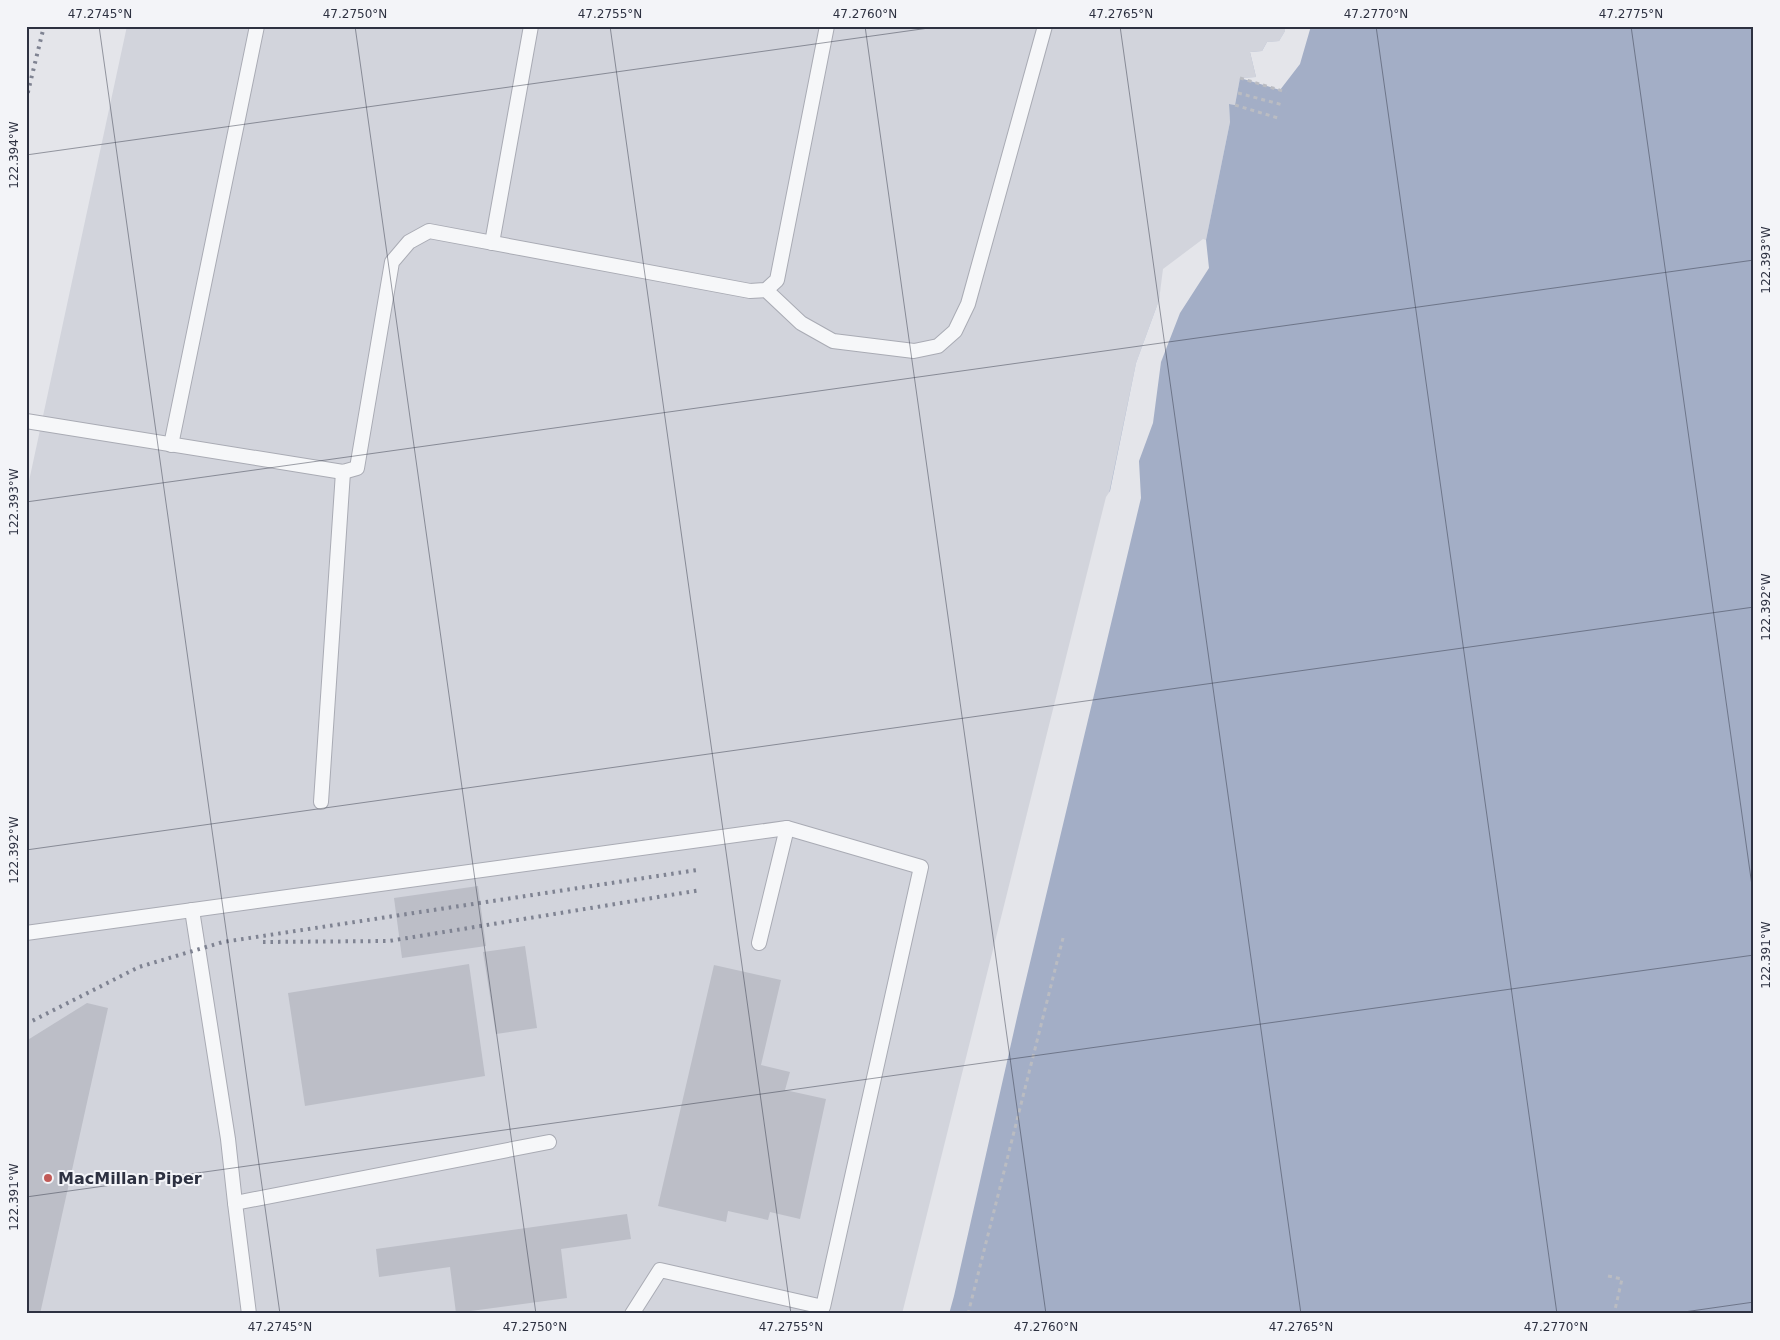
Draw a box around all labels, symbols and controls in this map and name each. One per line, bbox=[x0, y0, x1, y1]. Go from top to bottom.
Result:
text: 47.2745°N bbox=[68, 7, 132, 21]
text: 47.2750°N bbox=[323, 7, 387, 21]
text: 47.2755°N bbox=[578, 7, 642, 21]
text: 47.2760°N bbox=[833, 7, 897, 21]
text: 47.2765°N bbox=[1089, 7, 1153, 21]
text: 47.2770°N bbox=[1344, 7, 1408, 21]
text: 47.2775°N bbox=[1599, 7, 1663, 21]
text: 122.394°W bbox=[7, 121, 21, 189]
text: 122.393°W bbox=[1759, 226, 1773, 294]
text: 122.393°W bbox=[7, 468, 21, 536]
text: 122.392°W bbox=[1759, 573, 1773, 641]
text: 122.392°W bbox=[7, 816, 21, 884]
text: 122.391°W bbox=[1759, 921, 1773, 989]
text: 122.391°W bbox=[7, 1163, 21, 1231]
place label: MacMillan Piper bbox=[58, 1169, 202, 1188]
marker: MacMillan Piper bbox=[42, 1172, 54, 1184]
text: 47.2745°N bbox=[248, 1320, 312, 1334]
text: 47.2750°N bbox=[503, 1320, 567, 1334]
text: 47.2755°N bbox=[759, 1320, 823, 1334]
text: 47.2760°N bbox=[1014, 1320, 1078, 1334]
text: 47.2765°N bbox=[1269, 1320, 1333, 1334]
text: 47.2770°N bbox=[1524, 1320, 1588, 1334]

